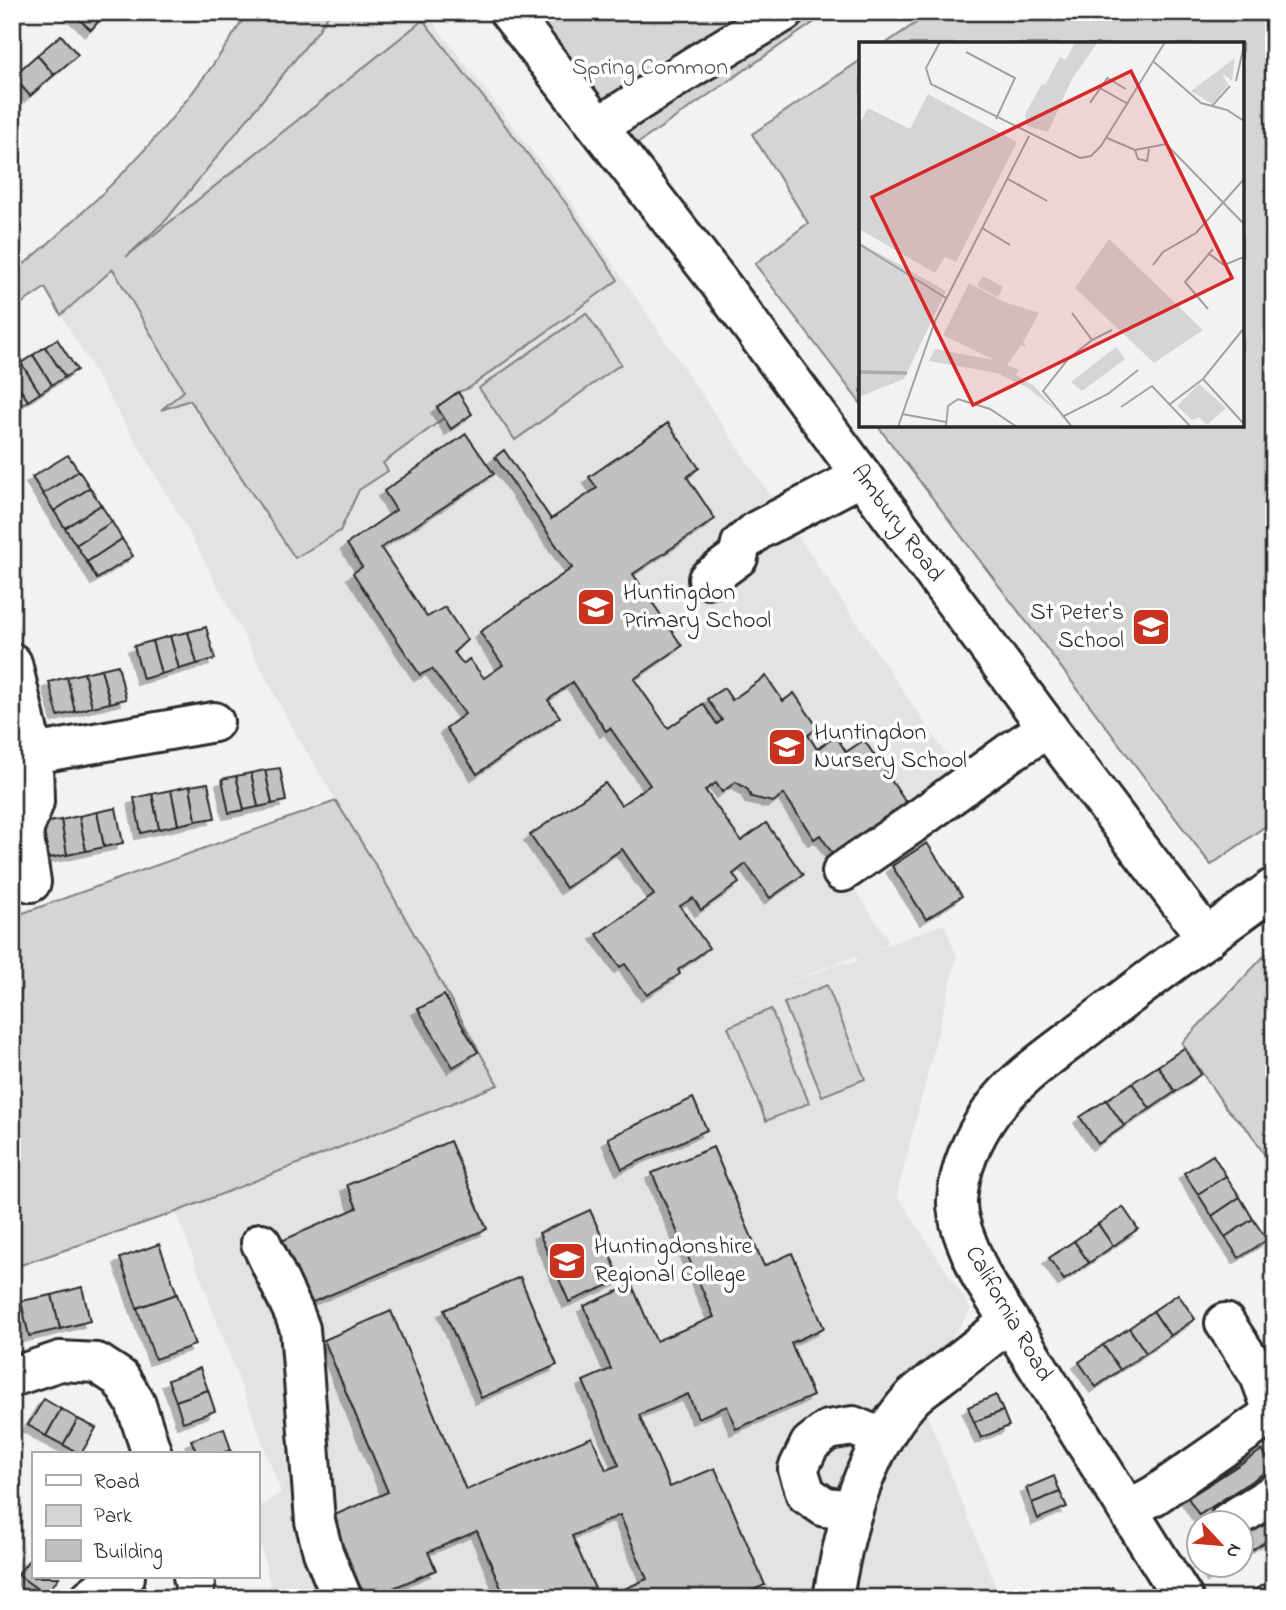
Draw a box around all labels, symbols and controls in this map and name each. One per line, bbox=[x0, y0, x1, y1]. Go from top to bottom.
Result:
inset map bbox=[859, 42, 1244, 427]
park label: Spring Common bbox=[572, 51, 728, 86]
street label: Ambury Road bbox=[842, 457, 953, 590]
place label: Huntingdon Primary School bbox=[623, 576, 771, 640]
school or university icon: Huntingdon Primary School bbox=[575, 586, 617, 628]
place label: St Peter's School bbox=[1030, 596, 1124, 659]
school or university icon: St Peter's School bbox=[1130, 606, 1172, 648]
place label: Huntingdon Nursery School bbox=[814, 716, 967, 780]
school or university icon: Huntingdon Nursery School bbox=[766, 726, 808, 768]
place label: Huntingdonshire Regional College bbox=[594, 1230, 753, 1293]
school or university icon: Huntingdonshire Regional College bbox=[546, 1240, 588, 1282]
street label: California Road bbox=[955, 1240, 1061, 1389]
legend bbox=[32, 1452, 259, 1578]
text: Road bbox=[94, 1468, 140, 1498]
text: Park bbox=[94, 1502, 133, 1532]
north arrow bbox=[1184, 1508, 1254, 1578]
text: Building bbox=[93, 1538, 163, 1570]
text: N bbox=[1218, 1539, 1248, 1562]

